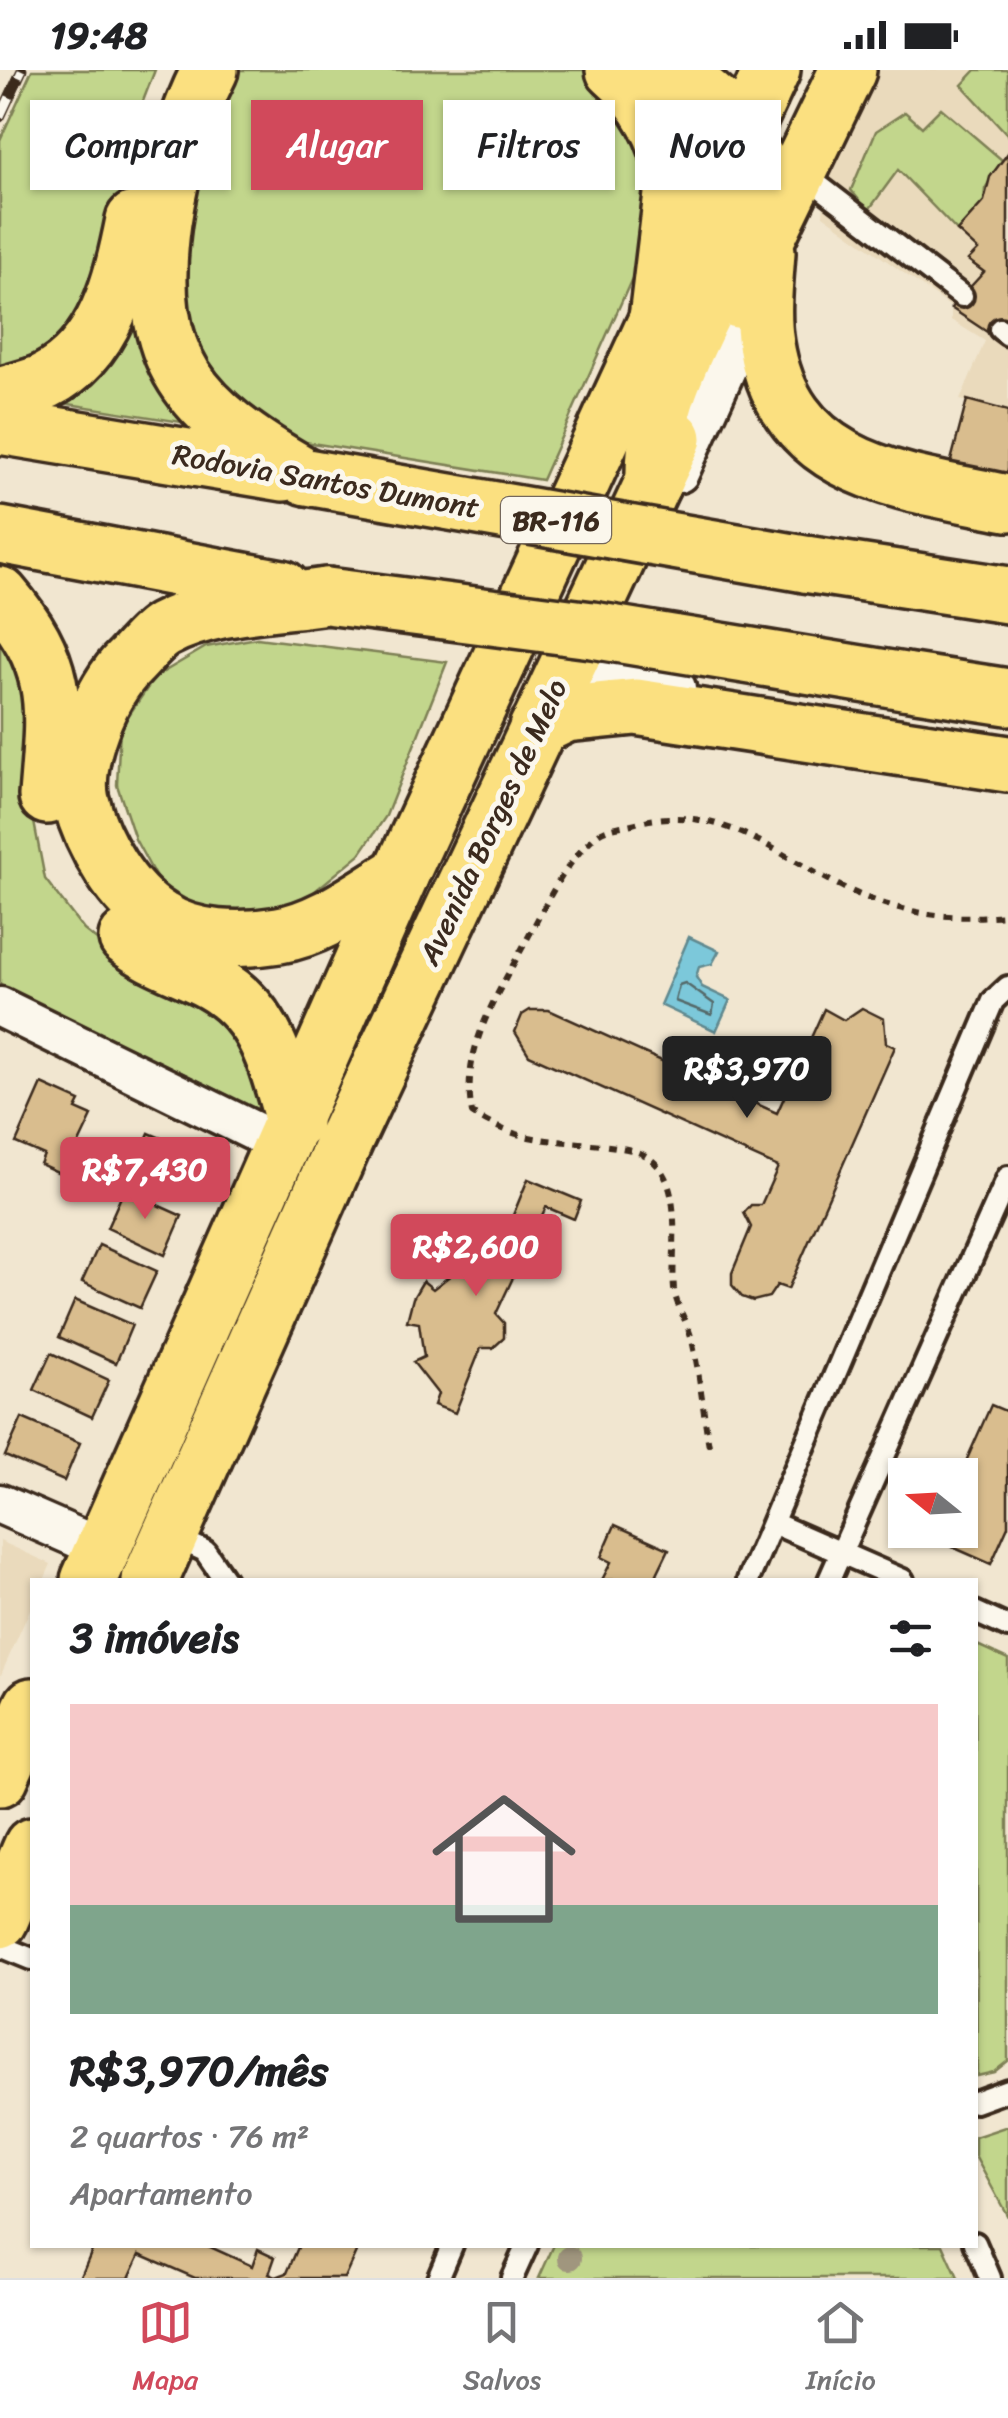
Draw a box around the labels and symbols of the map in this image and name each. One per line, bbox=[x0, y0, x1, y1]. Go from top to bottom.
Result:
street label: Rodovia Santos Dumont bbox=[168, 427, 484, 535]
road number: BR-116 bbox=[501, 497, 611, 543]
street label: Avenida Borges de Melo bbox=[402, 670, 583, 975]
pin: R$3,970 bbox=[655, 1036, 839, 1121]
pin: R$7,430 bbox=[53, 1137, 237, 1222]
pin: R$2,600 bbox=[384, 1214, 568, 1299]
north arrow bbox=[888, 1458, 978, 1548]

